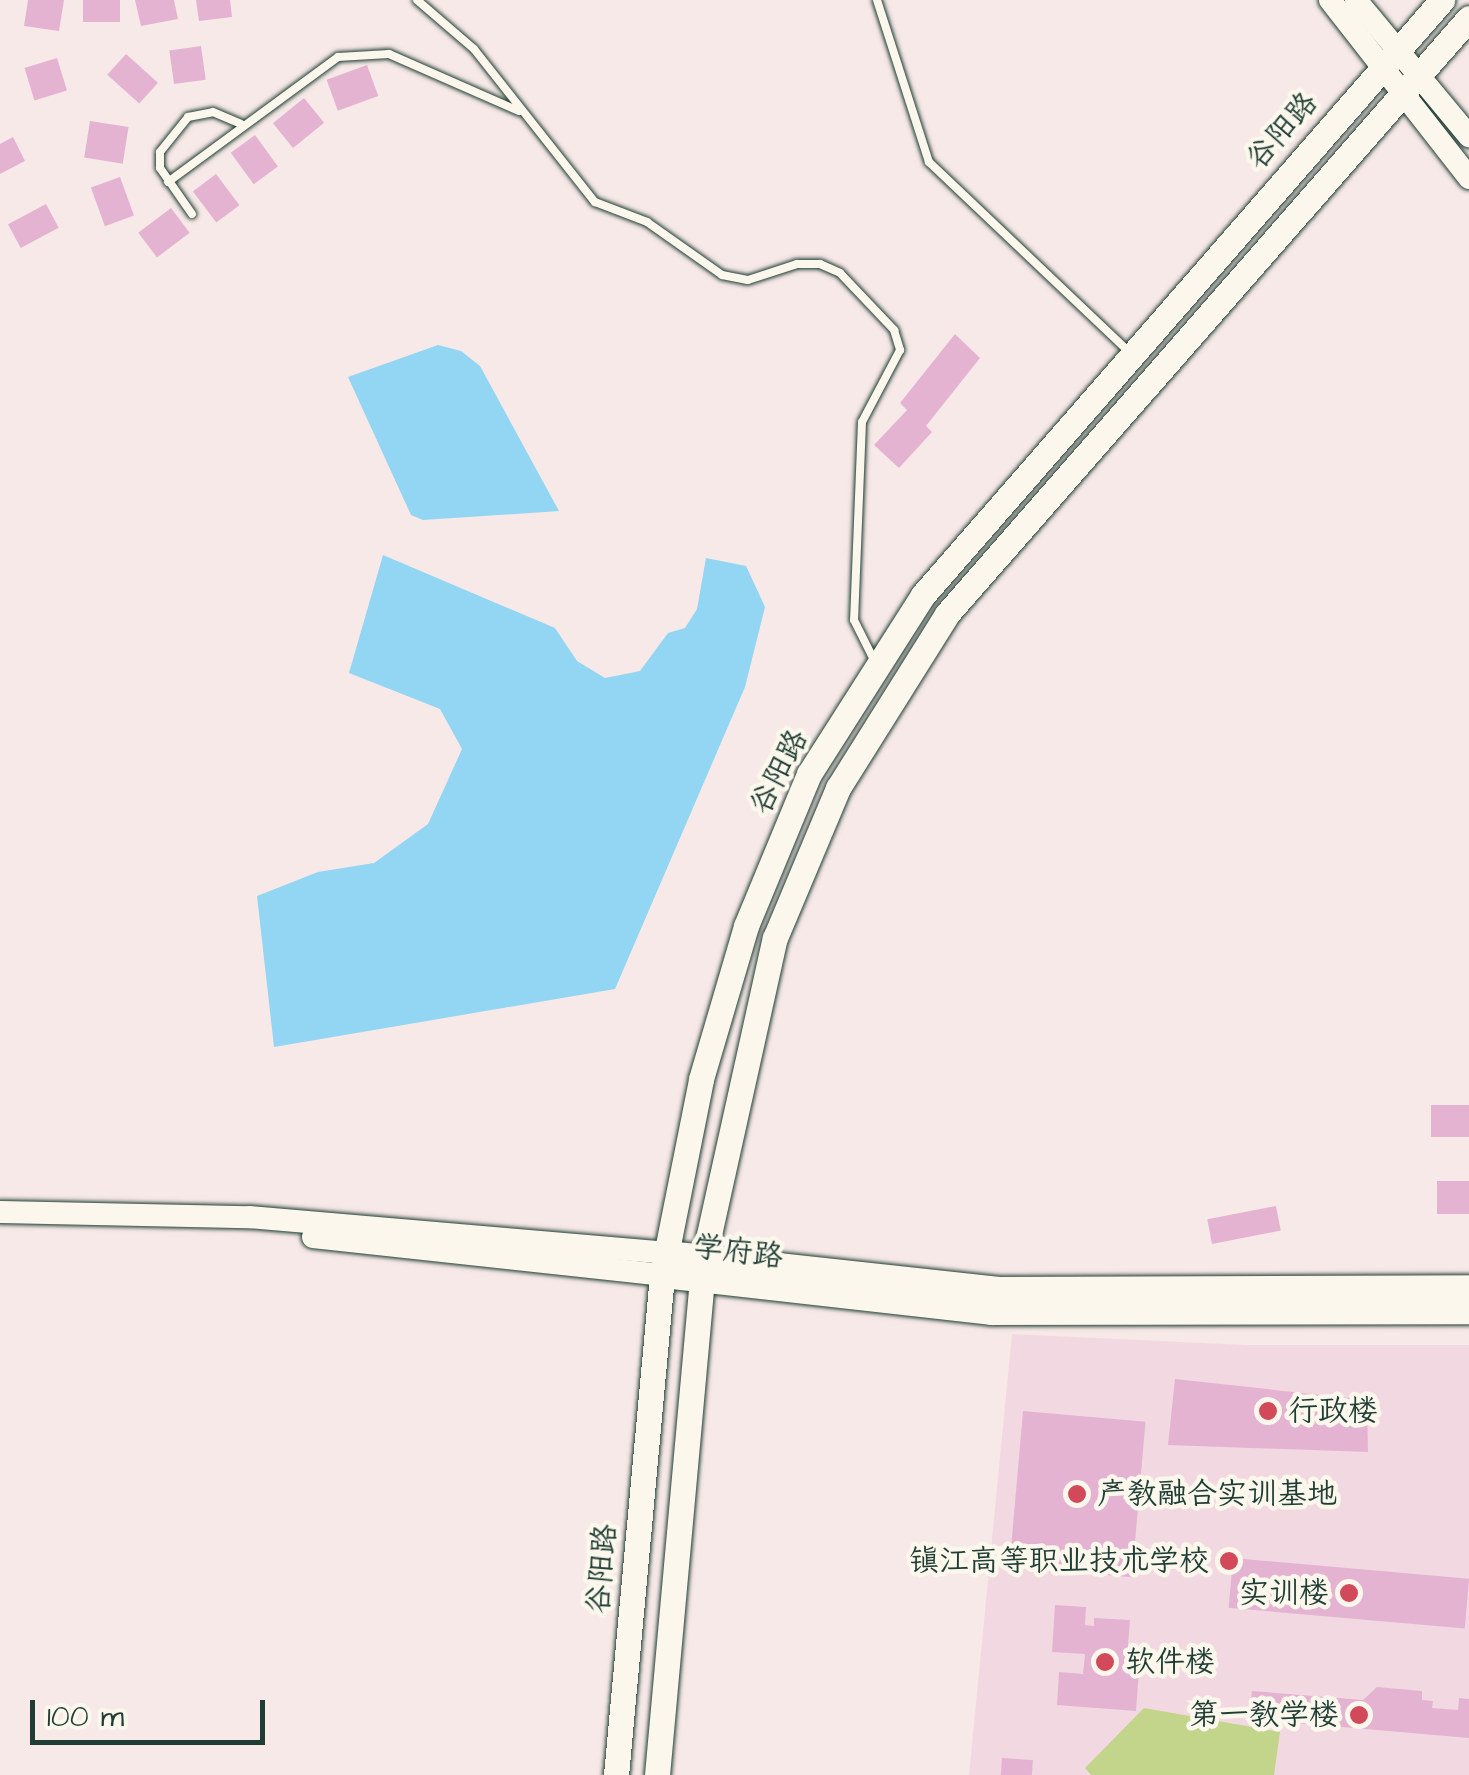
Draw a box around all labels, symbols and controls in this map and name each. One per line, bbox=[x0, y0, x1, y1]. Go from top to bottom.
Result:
street label: 谷阳路 bbox=[1239, 85, 1325, 177]
street label: 谷阳路 bbox=[743, 724, 815, 820]
street label: 学府路 bbox=[691, 1229, 785, 1275]
place label: 行政楼 bbox=[1288, 1393, 1378, 1429]
marker: 行政楼 bbox=[1257, 1400, 1279, 1422]
place label: 产教融合实训基地 bbox=[1097, 1476, 1337, 1512]
marker: 产教融合实训基地 bbox=[1066, 1483, 1088, 1505]
street label: 谷阳路 bbox=[580, 1523, 624, 1615]
place label: 镇江高等职业技术学校 bbox=[909, 1543, 1209, 1579]
marker: 镇江高等职业技术学校 bbox=[1218, 1550, 1240, 1572]
place label: 实训楼 bbox=[1239, 1575, 1329, 1611]
marker: 实训楼 bbox=[1338, 1582, 1360, 1604]
place label: 软件楼 bbox=[1125, 1644, 1215, 1680]
marker: 软件楼 bbox=[1094, 1651, 1116, 1673]
scale bar bbox=[35, 1680, 270, 1742]
text: 100 m bbox=[47, 1696, 124, 1738]
place label: 第一教学楼 bbox=[1189, 1697, 1339, 1733]
marker: 第一教学楼 bbox=[1348, 1704, 1370, 1726]

